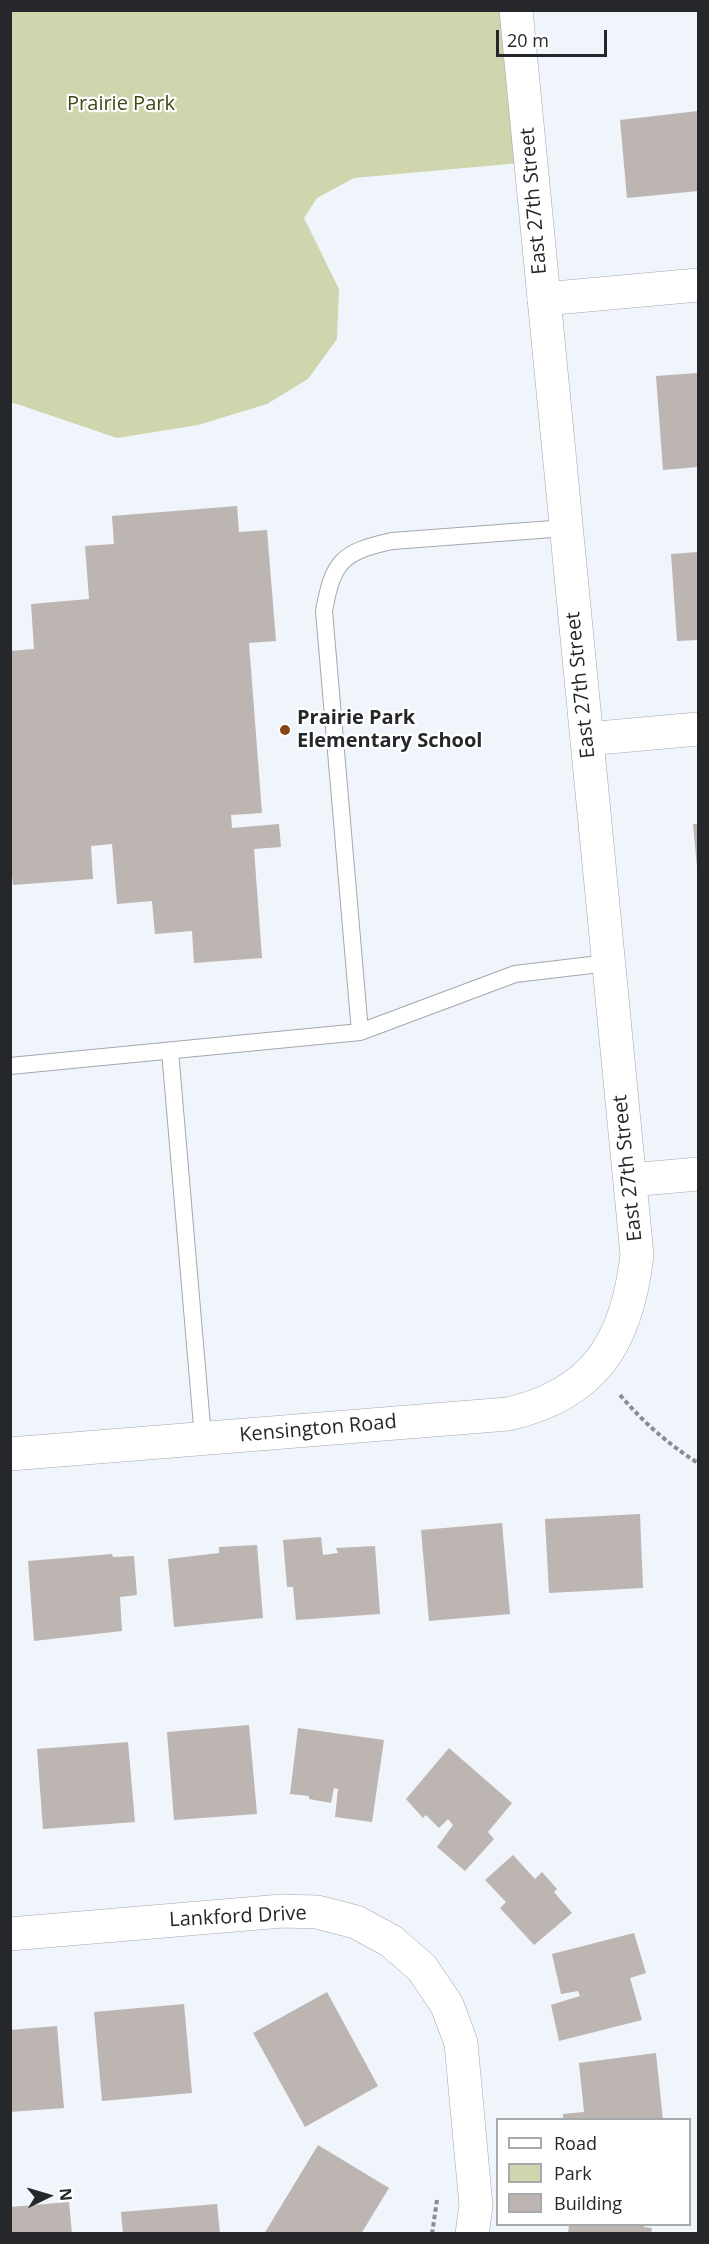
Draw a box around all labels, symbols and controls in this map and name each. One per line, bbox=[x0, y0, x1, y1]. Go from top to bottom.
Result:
scale bar bbox=[499, 18, 610, 56]
text: 20 m bbox=[507, 28, 549, 52]
park label: Prairie Park bbox=[67, 92, 175, 116]
street label: East 27th Street bbox=[516, 127, 552, 275]
street label: East 27th Street bbox=[561, 610, 601, 760]
place label: Prairie Park Elementary School bbox=[297, 706, 482, 753]
marker: Prairie Park Elementary School bbox=[278, 723, 292, 737]
street label: East 27th Street bbox=[608, 1093, 648, 1243]
street label: Kensington Road bbox=[238, 1410, 398, 1448]
street label: Lankford Drive bbox=[169, 1901, 307, 1933]
legend bbox=[496, 2118, 691, 2226]
text: Road bbox=[554, 2131, 597, 2155]
text: Park bbox=[554, 2161, 592, 2185]
north arrow bbox=[18, 2166, 78, 2226]
text: N bbox=[54, 2187, 77, 2202]
text: Building bbox=[554, 2191, 622, 2215]

